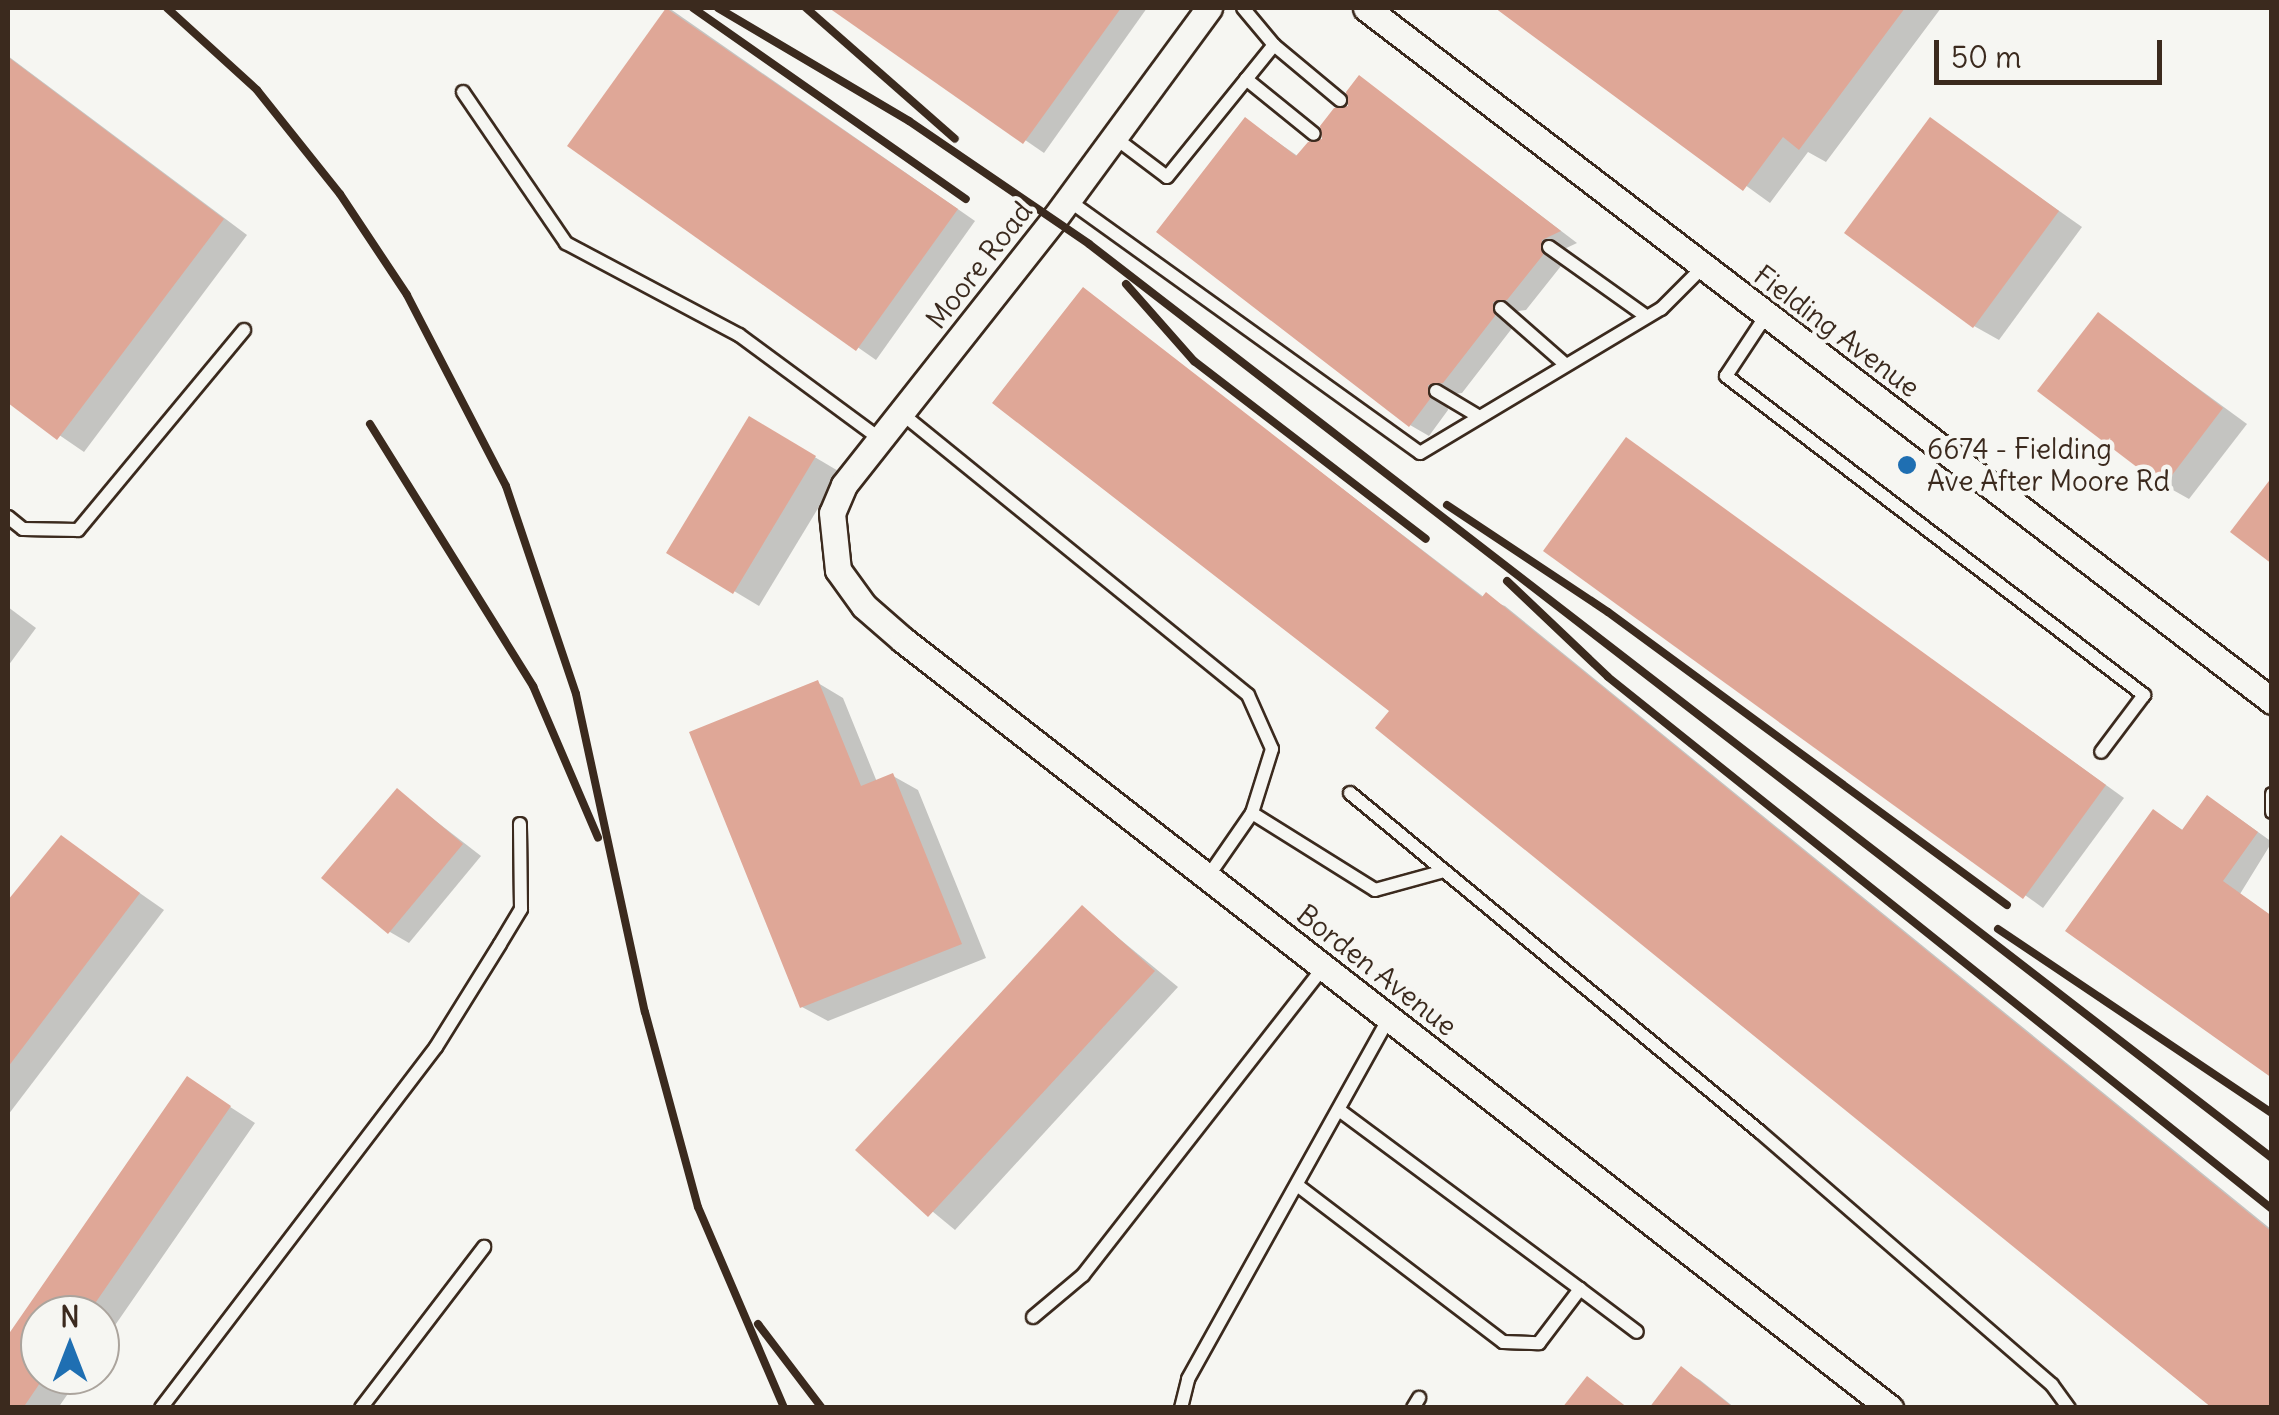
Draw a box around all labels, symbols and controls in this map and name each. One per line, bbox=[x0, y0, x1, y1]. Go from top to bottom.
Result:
scale bar bbox=[1939, 20, 2166, 82]
text: 50 m bbox=[1951, 38, 2021, 76]
street label: Moore Road bbox=[919, 195, 1039, 335]
street label: Fielding Avenue bbox=[1748, 258, 1926, 404]
place label: 6674 - Fielding Ave After Moore Rd bbox=[1927, 432, 2170, 498]
marker: 6674 - Fielding Ave After Moore Rd bbox=[1896, 454, 1918, 476]
street label: Borden Avenue bbox=[1290, 897, 1464, 1043]
north arrow bbox=[20, 1295, 120, 1395]
text: N bbox=[60, 1299, 80, 1335]

